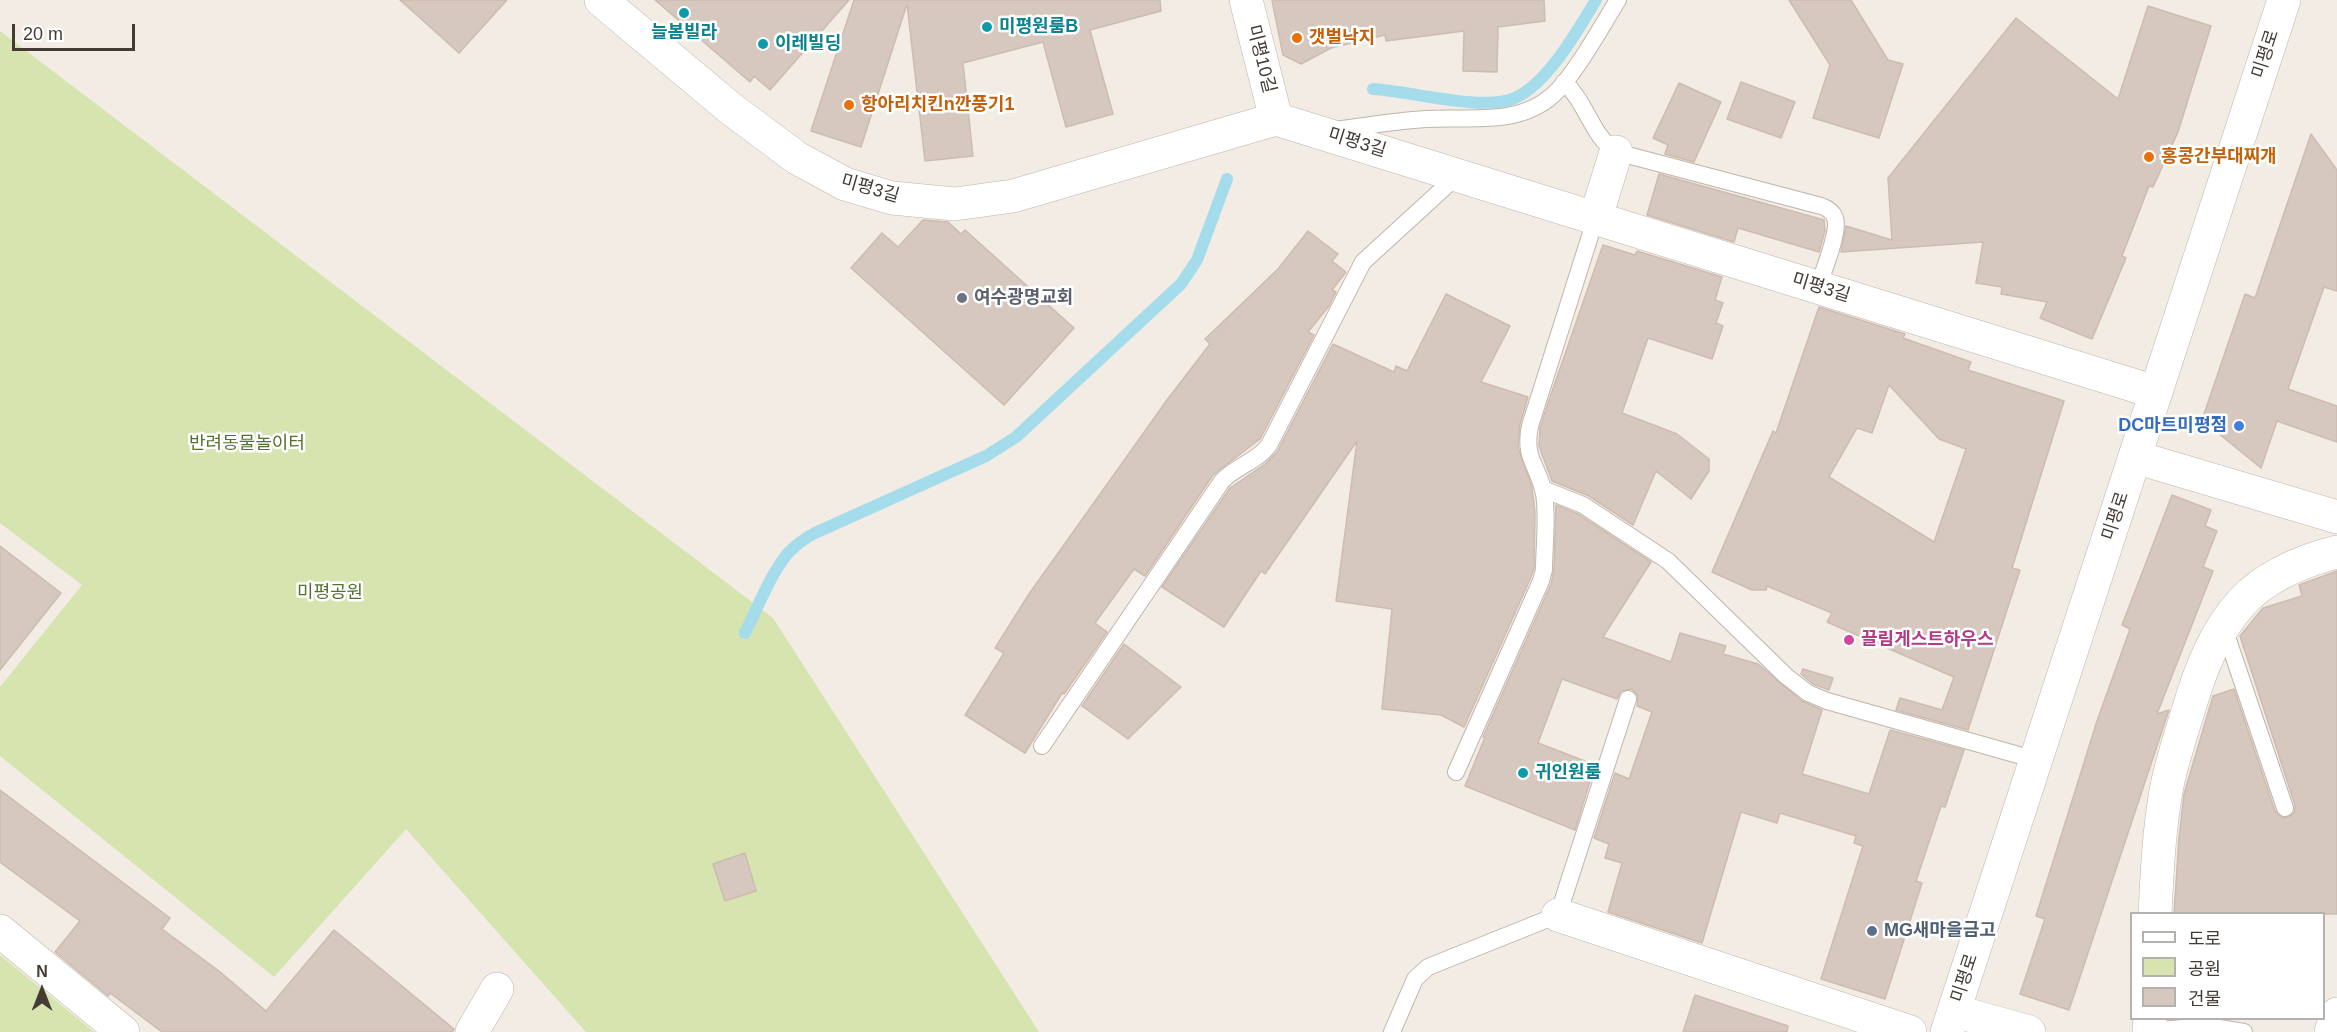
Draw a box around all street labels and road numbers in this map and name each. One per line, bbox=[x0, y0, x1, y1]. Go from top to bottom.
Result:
street label: 미평10길 bbox=[1242, 23, 1280, 95]
street label: 미평로 bbox=[2248, 27, 2284, 81]
street label: 미평3길 bbox=[1325, 124, 1389, 162]
street label: 미평3길 bbox=[838, 170, 902, 208]
street label: 미평3길 bbox=[1789, 269, 1853, 307]
street label: 미평로 bbox=[2098, 489, 2134, 543]
street label: 미평로 bbox=[1947, 951, 1983, 1005]

